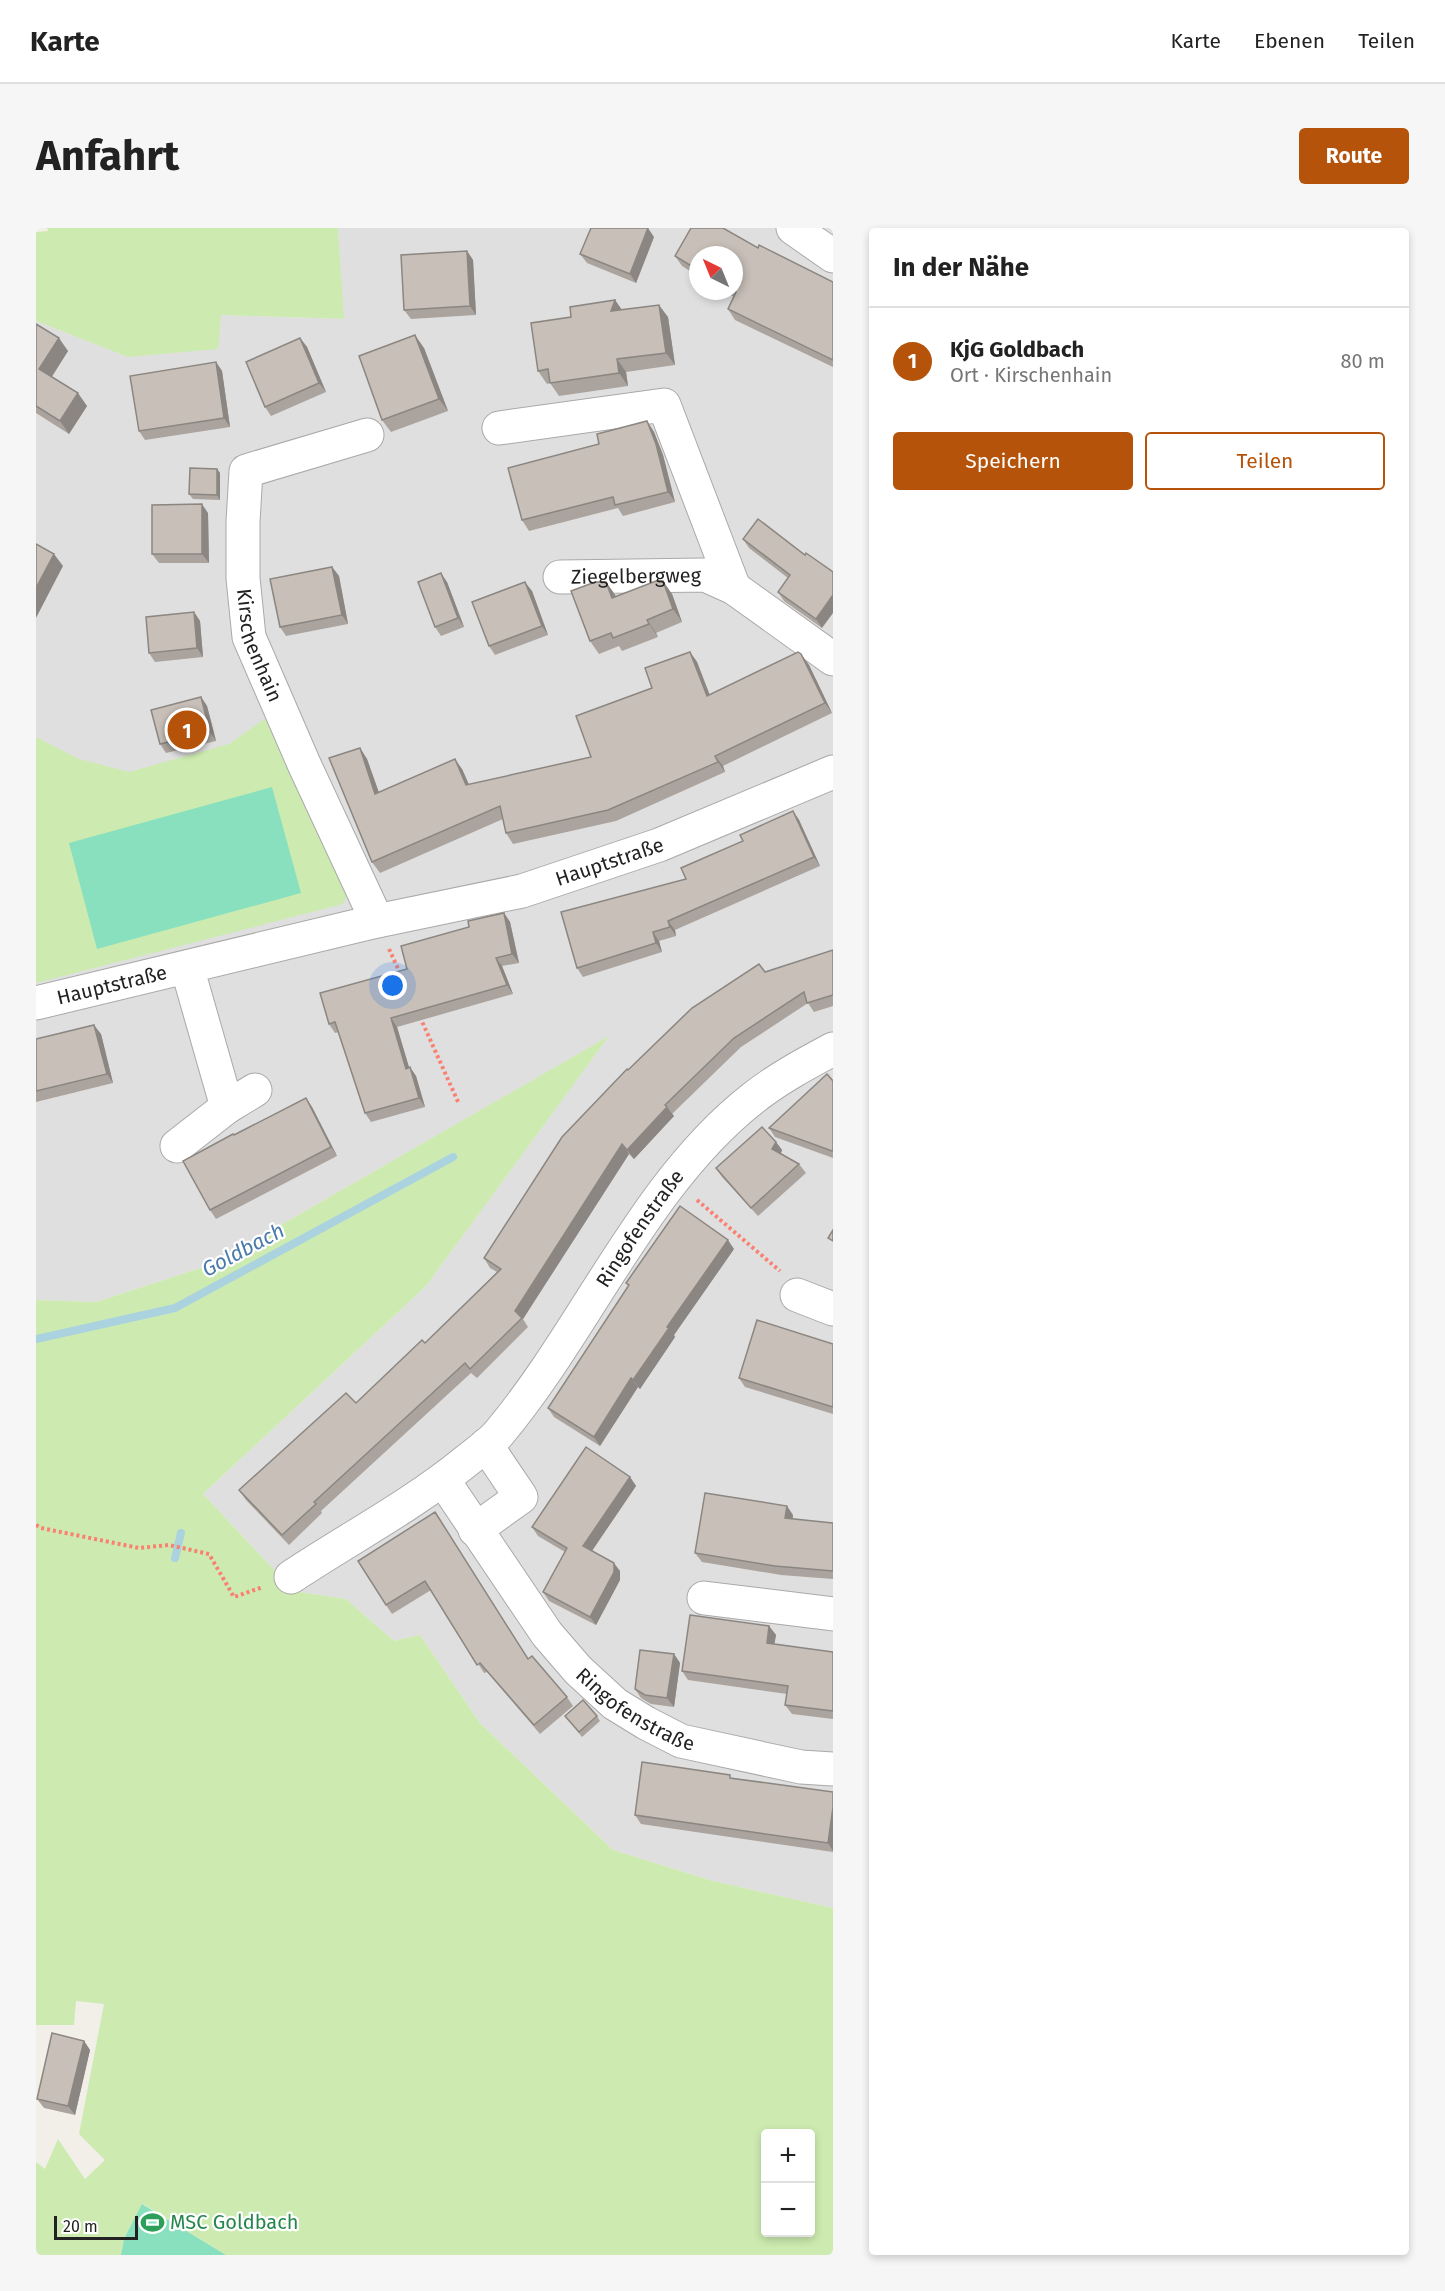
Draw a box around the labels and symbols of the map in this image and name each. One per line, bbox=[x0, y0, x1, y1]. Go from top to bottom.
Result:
north arrow bbox=[689, 246, 743, 300]
street label: Ziegelbergweg bbox=[571, 563, 702, 589]
street label: Kirschenhain bbox=[232, 587, 288, 705]
pin: 1 bbox=[168, 708, 206, 752]
street label: Hauptstraße bbox=[552, 832, 667, 891]
street label: Hauptstraße bbox=[54, 960, 169, 1010]
your location bbox=[378, 971, 407, 1000]
street label: Ringofenstraße bbox=[591, 1165, 689, 1292]
water label: Goldbach bbox=[197, 1217, 289, 1283]
street label: Ringofenstraße bbox=[571, 1662, 697, 1756]
sports icon: MSC Goldbach bbox=[139, 2209, 165, 2235]
place label: MSC Goldbach bbox=[170, 2210, 299, 2234]
scale bar bbox=[54, 2213, 138, 2240]

